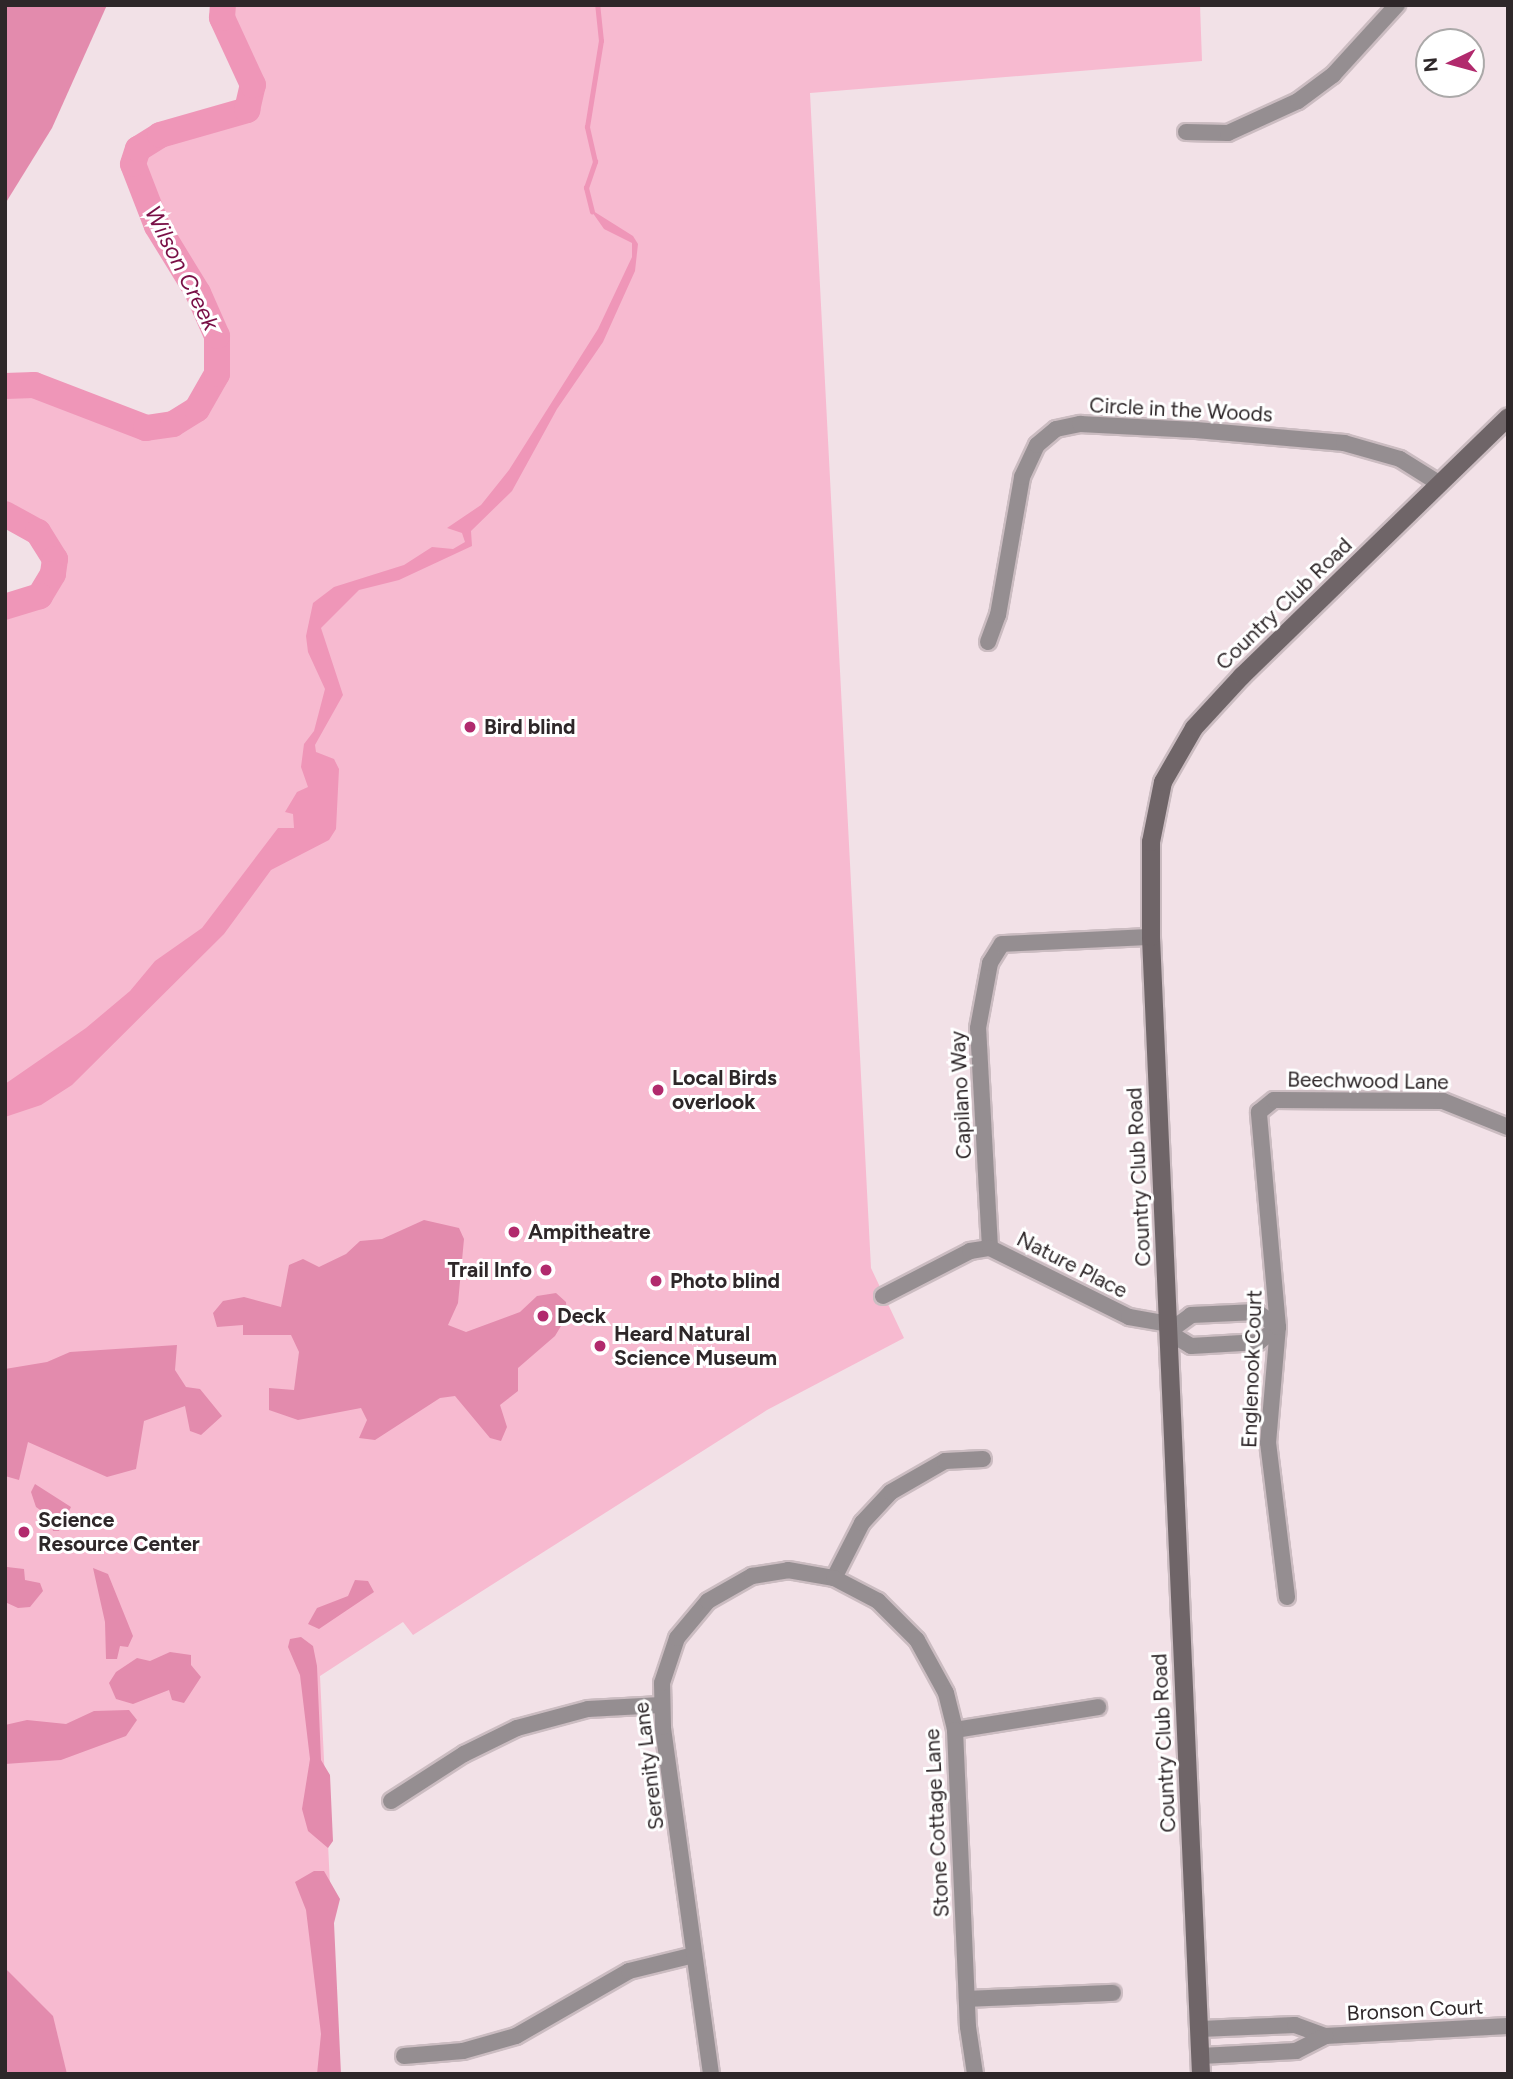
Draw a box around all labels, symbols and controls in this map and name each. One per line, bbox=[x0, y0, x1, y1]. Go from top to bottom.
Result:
north arrow bbox=[1415, 28, 1485, 98]
text: N bbox=[1418, 56, 1443, 73]
water label: Wilson Creek bbox=[139, 201, 225, 335]
street label: Circle in the Woods bbox=[1089, 393, 1273, 427]
street label: Country Club Road bbox=[1211, 533, 1357, 675]
place label: Bird blind bbox=[484, 714, 575, 740]
marker: Bird blind bbox=[462, 719, 478, 735]
street label: Capilano Way bbox=[945, 1030, 977, 1160]
place label: Local Birds overlook bbox=[672, 1065, 777, 1115]
street label: Beechwood Lane bbox=[1287, 1067, 1449, 1095]
marker: Local Birds overlook bbox=[650, 1082, 666, 1098]
street label: Country Club Road bbox=[1122, 1087, 1156, 1267]
place label: Ampitheatre bbox=[528, 1219, 651, 1245]
marker: Ampitheatre bbox=[506, 1224, 522, 1240]
street label: Nature Place bbox=[1013, 1226, 1131, 1304]
place label: Trail Info bbox=[448, 1257, 532, 1283]
marker: Trail Info bbox=[538, 1262, 554, 1278]
place label: Photo blind bbox=[670, 1268, 780, 1294]
marker: Photo blind bbox=[648, 1273, 664, 1289]
street label: Englenook Court bbox=[1237, 1290, 1267, 1448]
place label: Deck bbox=[557, 1303, 606, 1329]
marker: Deck bbox=[535, 1308, 551, 1324]
place label: Heard Natural Science Museum bbox=[614, 1321, 777, 1371]
marker: Heard Natural Science Museum bbox=[592, 1338, 608, 1354]
place label: Science Resource Center bbox=[38, 1507, 200, 1557]
marker: Science Resource Center bbox=[16, 1524, 32, 1540]
street label: Country Club Road bbox=[1147, 1653, 1181, 1833]
street label: Serenity Lane bbox=[629, 1701, 669, 1831]
street label: Stone Cottage Lane bbox=[919, 1728, 955, 1918]
street label: Bronson Court bbox=[1346, 1994, 1484, 2026]

